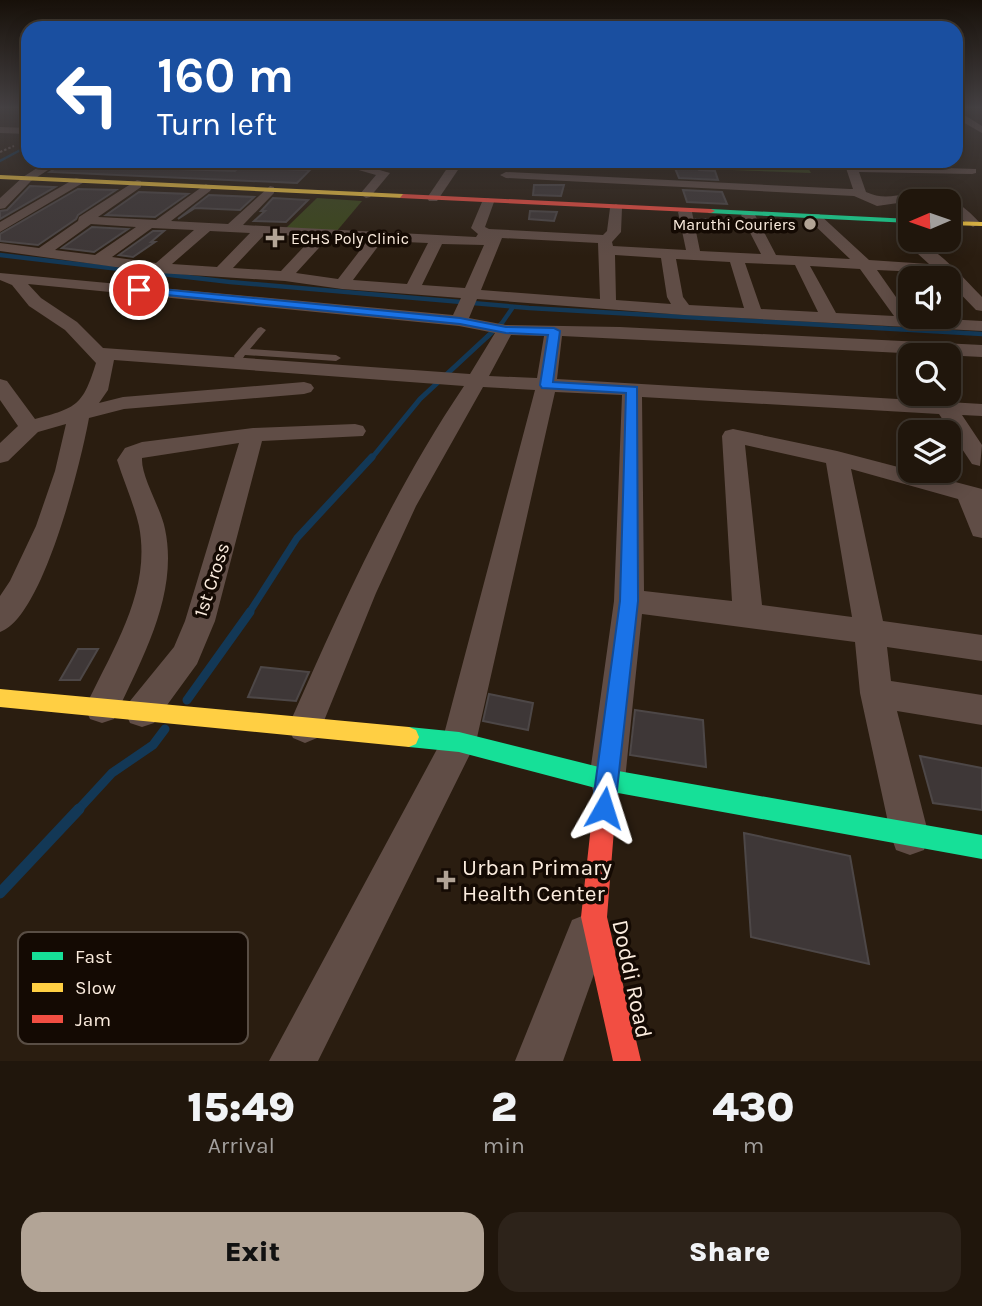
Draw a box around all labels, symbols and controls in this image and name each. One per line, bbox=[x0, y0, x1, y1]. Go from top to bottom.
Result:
text: 160 m bbox=[157, 47, 294, 104]
icon: left bbox=[42, 49, 133, 140]
text: Turn left bbox=[157, 106, 277, 143]
north arrow bbox=[898, 189, 961, 252]
map controls bbox=[898, 189, 961, 483]
place label: Maruthi Couriers bbox=[673, 215, 796, 234]
marker: Maruthi Couriers bbox=[802, 216, 818, 232]
marker: ECHS Poly Clinic bbox=[265, 228, 285, 248]
place label: ECHS Poly Clinic bbox=[291, 229, 409, 248]
pin bbox=[109, 260, 169, 320]
button: sound bbox=[898, 266, 961, 329]
icon: arrive bbox=[120, 271, 158, 309]
button: search bbox=[898, 343, 961, 406]
button: layers bbox=[898, 420, 961, 483]
street label: 1st Cross bbox=[190, 540, 234, 620]
position arrow bbox=[567, 771, 641, 845]
place label: Urban Primary Health Center bbox=[462, 854, 612, 907]
marker: Urban Primary Health Center bbox=[436, 870, 456, 890]
street label: Doddi Road bbox=[606, 917, 658, 1041]
legend bbox=[18, 932, 248, 1044]
text: Fast bbox=[75, 946, 112, 968]
text: Slow bbox=[75, 977, 116, 999]
text: Jam bbox=[75, 1009, 111, 1031]
text: 15:49 bbox=[187, 1082, 295, 1132]
text: 2 bbox=[491, 1082, 517, 1132]
text: 430 bbox=[712, 1082, 795, 1132]
text: Arrival bbox=[208, 1132, 275, 1159]
text: min bbox=[483, 1132, 525, 1159]
text: m bbox=[743, 1132, 764, 1159]
button: Exit bbox=[21, 1212, 484, 1292]
button: Share bbox=[498, 1212, 961, 1292]

